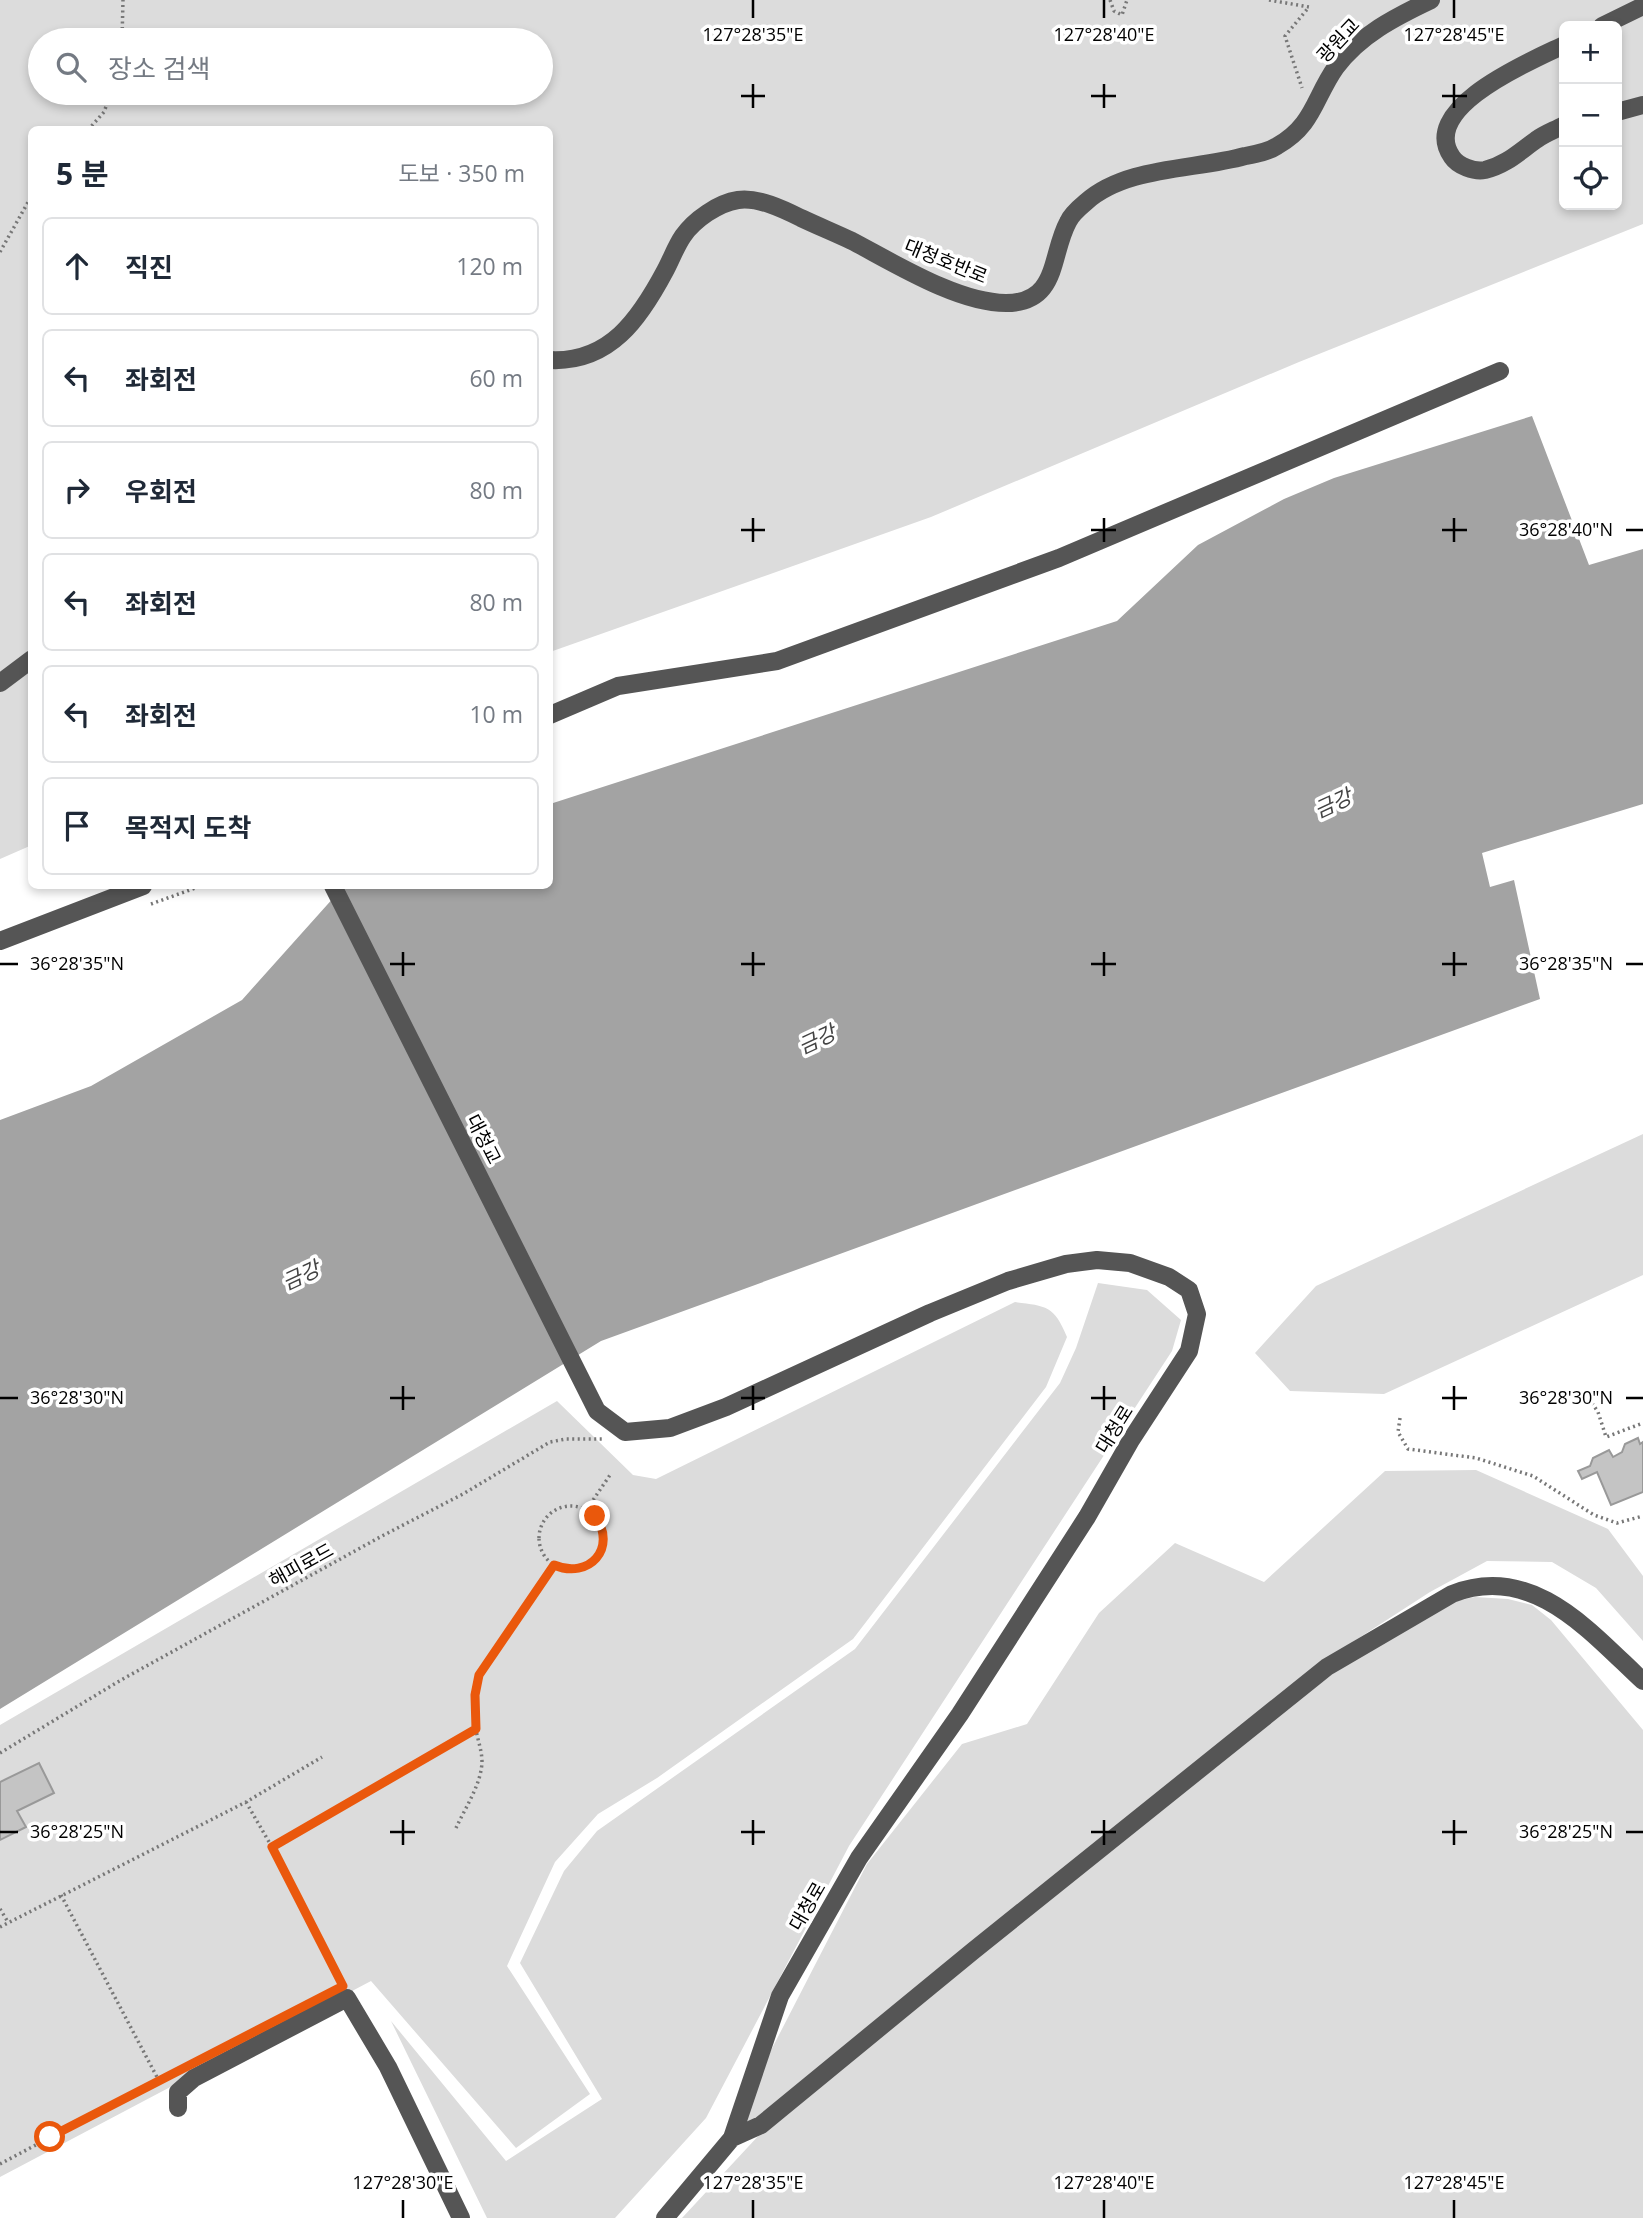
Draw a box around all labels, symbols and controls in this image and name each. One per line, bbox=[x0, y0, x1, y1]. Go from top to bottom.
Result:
street label: 광원교 bbox=[1311, 12, 1365, 68]
map controls bbox=[1559, 21, 1622, 210]
button: + bbox=[1559, 21, 1622, 84]
text: 127°28'35"E bbox=[703, 22, 803, 46]
text: 127°28'40"E bbox=[1054, 22, 1154, 46]
text: 127°28'45"E bbox=[1404, 22, 1504, 46]
search box bbox=[28, 28, 553, 105]
icon: search bbox=[52, 48, 90, 86]
text: 장소 검색 bbox=[108, 50, 210, 86]
button: − bbox=[1559, 84, 1622, 147]
button: locate bbox=[1559, 147, 1622, 210]
text: 5 분 bbox=[56, 153, 109, 194]
text: 도보 · 350 m bbox=[398, 157, 525, 189]
street label: 대청호반로 bbox=[901, 233, 991, 289]
icon: ahead bbox=[58, 247, 96, 285]
text: 직진 bbox=[125, 249, 173, 285]
text: 120 m bbox=[456, 250, 523, 282]
icon: left bbox=[58, 359, 96, 397]
text: 좌회전 bbox=[125, 361, 197, 397]
text: 60 m bbox=[469, 362, 523, 394]
icon: right bbox=[58, 471, 96, 509]
text: 우회전 bbox=[125, 473, 197, 509]
text: 80 m bbox=[469, 474, 523, 506]
text: 36°28'40"N bbox=[1519, 517, 1613, 541]
icon: left bbox=[58, 583, 96, 621]
text: 좌회전 bbox=[125, 585, 197, 621]
text: 80 m bbox=[469, 586, 523, 618]
icon: left bbox=[58, 695, 96, 733]
text: 좌회전 bbox=[125, 697, 197, 733]
text: 10 m bbox=[469, 698, 523, 730]
water label: 금강 bbox=[1309, 781, 1358, 824]
icon: arrive bbox=[58, 807, 96, 845]
text: 목적지 도착 bbox=[125, 809, 251, 845]
text: 36°28'35"N bbox=[30, 951, 124, 975]
text: 36°28'35"N bbox=[1519, 951, 1613, 975]
water label: 금강 bbox=[793, 1017, 842, 1060]
street label: 대청교 bbox=[461, 1110, 507, 1168]
water label: 금강 bbox=[277, 1253, 326, 1296]
text: 36°28'30"N bbox=[30, 1385, 124, 1409]
text: 36°28'30"N bbox=[1519, 1385, 1613, 1409]
street label: 대청로 bbox=[1089, 1400, 1139, 1458]
route end bbox=[579, 1500, 610, 1531]
street label: 해피로드 bbox=[264, 1537, 338, 1593]
text: 36°28'25"N bbox=[30, 1819, 124, 1843]
text: 36°28'25"N bbox=[1519, 1819, 1613, 1843]
street label: 대청로 bbox=[783, 1877, 831, 1935]
route start bbox=[34, 2121, 65, 2152]
text: 127°28'30"E bbox=[353, 2170, 453, 2194]
text: 127°28'35"E bbox=[703, 2170, 803, 2194]
text: 127°28'40"E bbox=[1054, 2170, 1154, 2194]
text: 127°28'45"E bbox=[1404, 2170, 1504, 2194]

